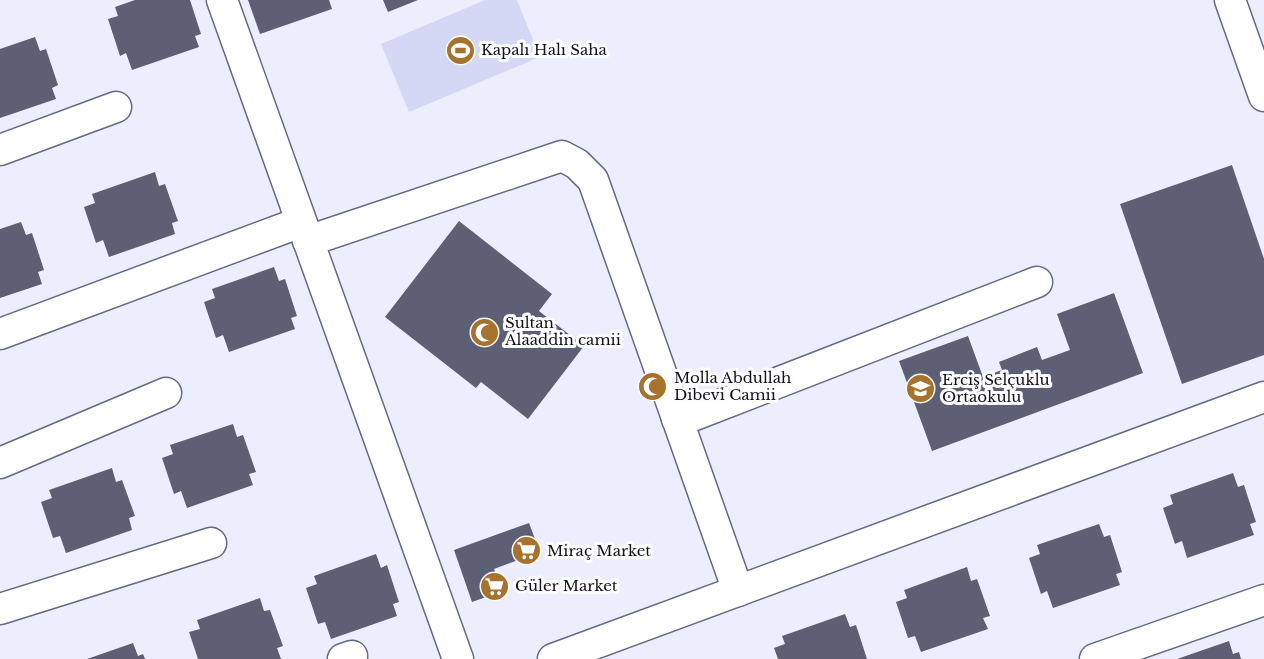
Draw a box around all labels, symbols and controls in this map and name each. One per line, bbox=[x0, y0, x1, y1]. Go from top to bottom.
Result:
sports icon: Kapalı Halı Saha bbox=[444, 34, 476, 66]
place label: Kapalı Halı Saha bbox=[481, 40, 608, 59]
place label: Sultan Alaaddin camii bbox=[504, 313, 621, 349]
mosque icon: Sultan Alaaddin camii bbox=[468, 316, 500, 348]
place label: Molla Abdullah Dibevi Camii bbox=[674, 368, 791, 404]
place label: Erciş Selçuklu Ortaokulu bbox=[942, 370, 1050, 406]
mosque icon: Molla Abdullah Dibevi Camii bbox=[637, 371, 669, 403]
school or university icon: Erciş Selçuklu Ortaokulu bbox=[905, 373, 937, 405]
supermarket icon: Miraç Market bbox=[510, 535, 542, 567]
place label: Miraç Market bbox=[547, 541, 651, 560]
supermarket icon: Güler Market bbox=[478, 570, 510, 602]
place label: Güler Market bbox=[515, 576, 618, 595]

